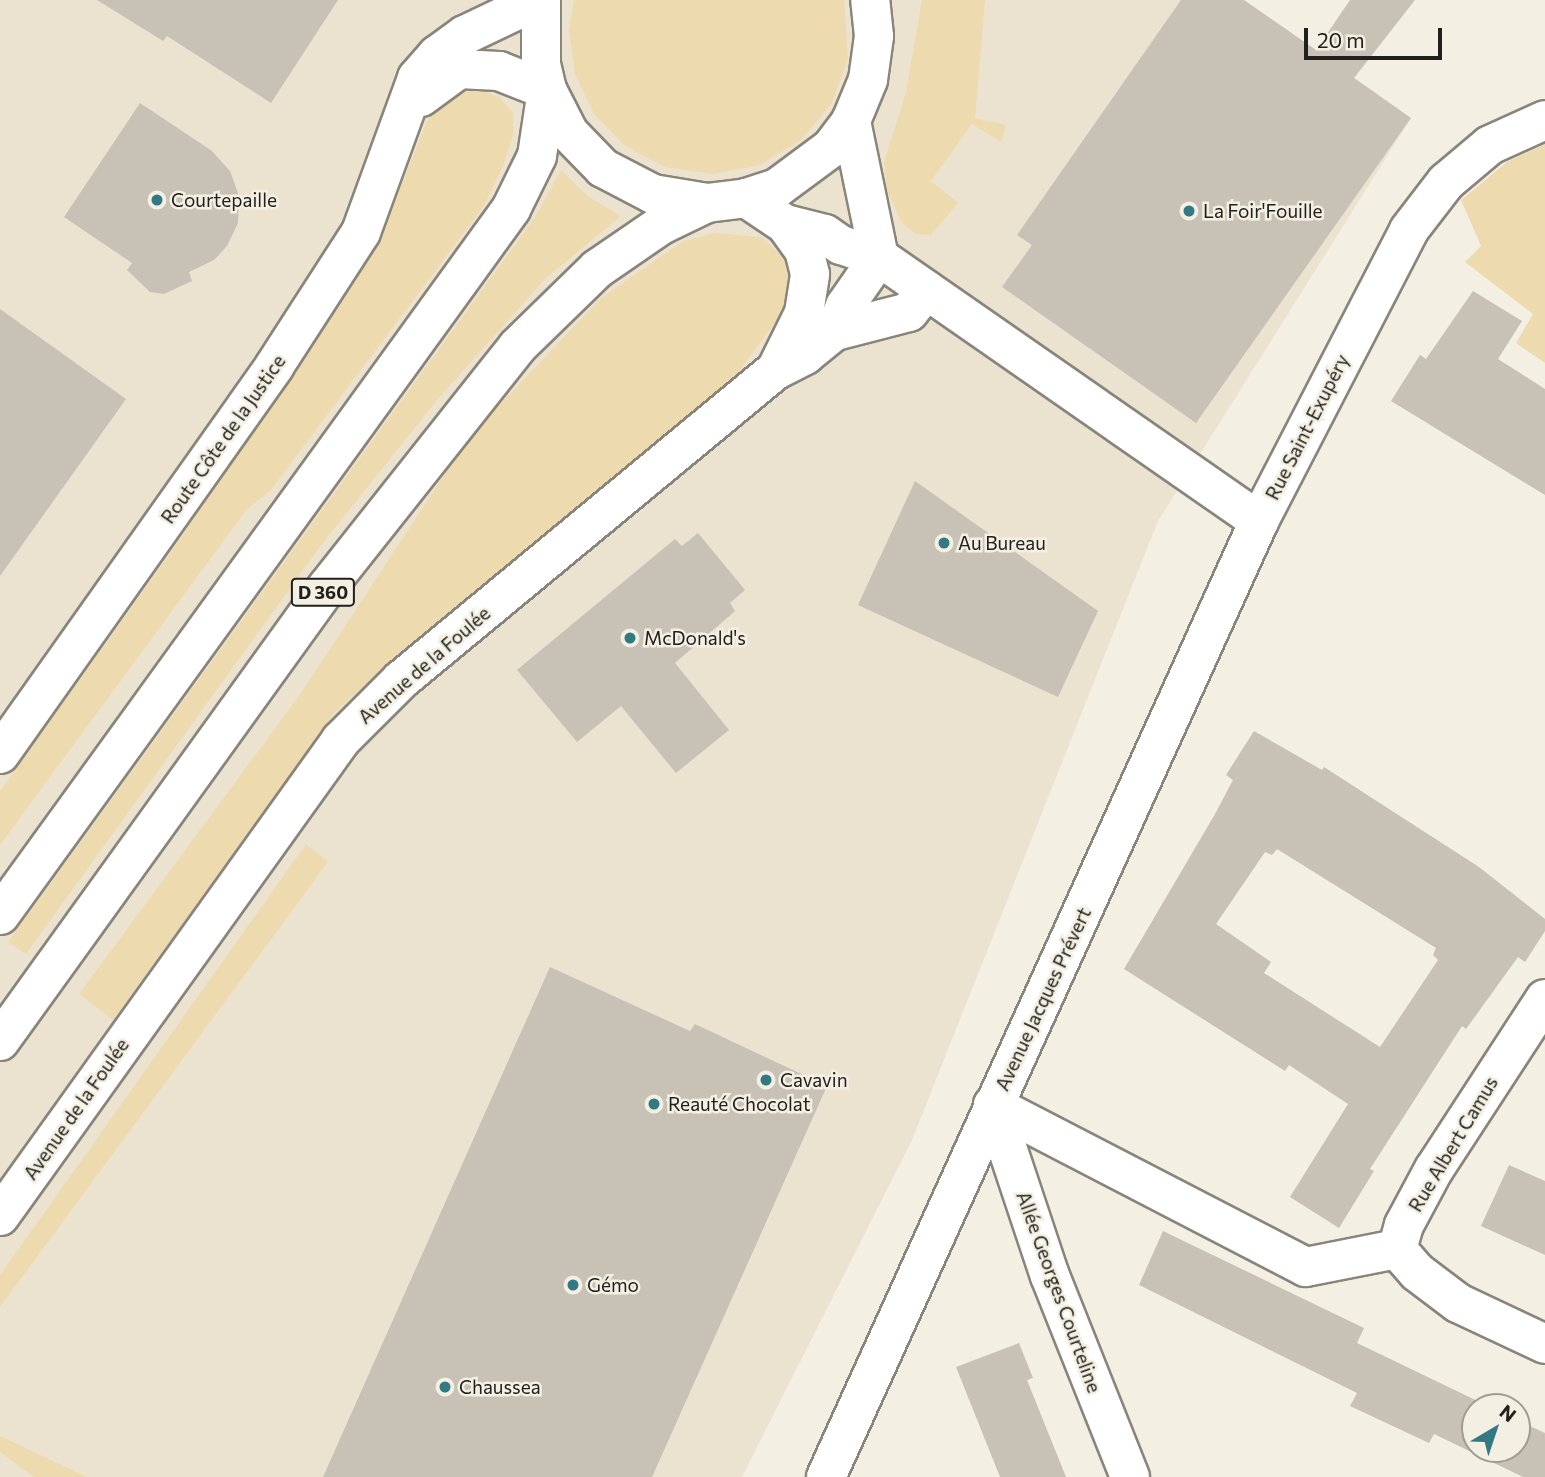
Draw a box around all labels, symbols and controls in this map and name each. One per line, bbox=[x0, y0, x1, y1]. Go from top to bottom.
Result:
scale bar bbox=[1307, 14, 1445, 58]
text: 20 m bbox=[1317, 27, 1365, 52]
place label: Courtepaille bbox=[171, 189, 277, 211]
marker: Courtepaille bbox=[149, 192, 165, 208]
place label: La Foir'Fouille bbox=[1203, 200, 1323, 222]
marker: La Foir'Fouille bbox=[1181, 203, 1197, 219]
street label: Route Côte de la Justice bbox=[156, 350, 290, 528]
street label: Rue Saint-Exupéry bbox=[1260, 350, 1354, 504]
place label: Au Bureau bbox=[958, 532, 1046, 554]
marker: Au Bureau bbox=[936, 535, 952, 551]
road number: D 360 bbox=[290, 578, 356, 606]
street label: Avenue de la Foulée bbox=[353, 602, 495, 728]
place label: McDonald's bbox=[644, 627, 746, 649]
marker: McDonald's bbox=[622, 630, 638, 646]
street label: Avenue Jacques Prévert bbox=[990, 904, 1096, 1094]
street label: Avenue de la Foulée bbox=[19, 1034, 133, 1184]
place label: Cavavin bbox=[780, 1069, 848, 1091]
marker: Cavavin bbox=[758, 1072, 774, 1088]
street label: Rue Albert Camus bbox=[1404, 1072, 1502, 1216]
place label: Reauté Chocolat bbox=[668, 1093, 811, 1115]
marker: Reauté Chocolat bbox=[646, 1096, 662, 1112]
street label: Allée Georges Courteline bbox=[1012, 1188, 1106, 1396]
place label: Gémo bbox=[587, 1274, 639, 1296]
marker: Gémo bbox=[565, 1277, 581, 1293]
place label: Chaussea bbox=[459, 1376, 541, 1398]
marker: Chaussea bbox=[437, 1379, 453, 1395]
north arrow bbox=[1461, 1393, 1531, 1463]
text: N bbox=[1495, 1399, 1521, 1426]

